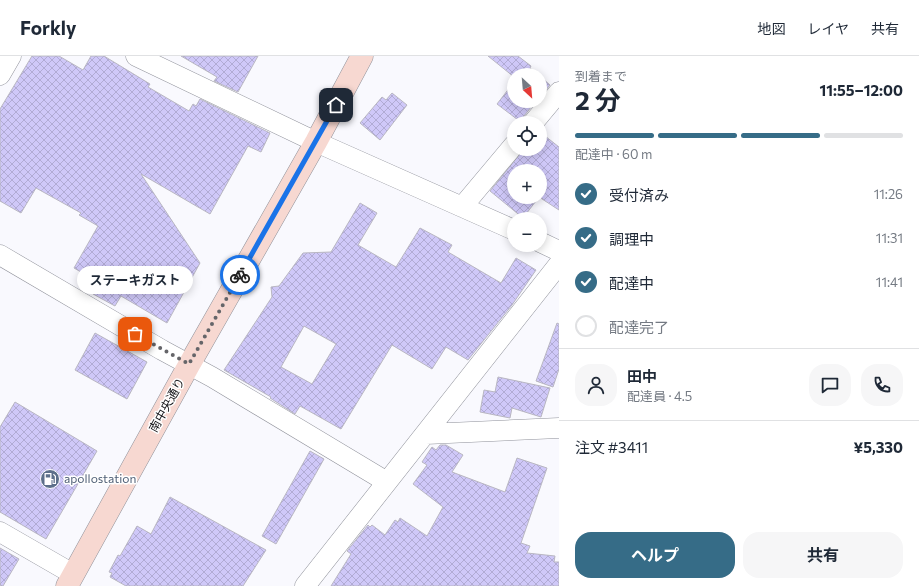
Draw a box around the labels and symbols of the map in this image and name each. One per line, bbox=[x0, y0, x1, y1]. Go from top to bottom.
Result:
north arrow bbox=[507, 68, 547, 108]
pin bbox=[319, 88, 353, 122]
courier bbox=[220, 255, 260, 295]
callout: ステーキガスト bbox=[77, 266, 193, 294]
pin bbox=[118, 317, 152, 351]
street label: 南中央通り bbox=[145, 375, 187, 434]
fuel station icon: apollostation bbox=[39, 468, 61, 490]
place label: apollostation bbox=[64, 471, 136, 485]

